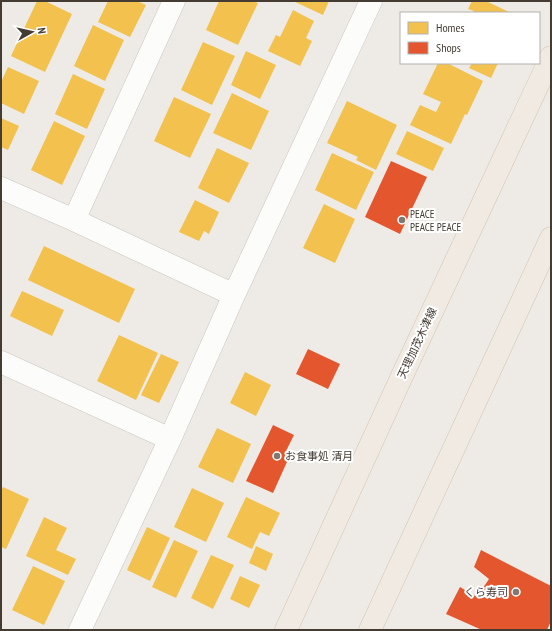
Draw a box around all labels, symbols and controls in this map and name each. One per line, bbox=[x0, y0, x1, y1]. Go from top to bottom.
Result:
north arrow bbox=[12, 12, 52, 52]
legend bbox=[400, 12, 540, 64]
text: Homes bbox=[436, 20, 464, 35]
text: N bbox=[35, 27, 49, 35]
text: Shops bbox=[436, 40, 461, 55]
place label: PEACE PEACE PEACE bbox=[410, 207, 461, 234]
marker: PEACE PEACE PEACE bbox=[397, 215, 407, 225]
street label: 天理加茂木津線 bbox=[394, 305, 440, 381]
place label: お食事処 清月 bbox=[285, 449, 353, 463]
marker: お食事処 清月 bbox=[272, 451, 282, 461]
place label: くら寿司 bbox=[464, 585, 508, 599]
marker: くら寿司 bbox=[511, 587, 521, 597]

